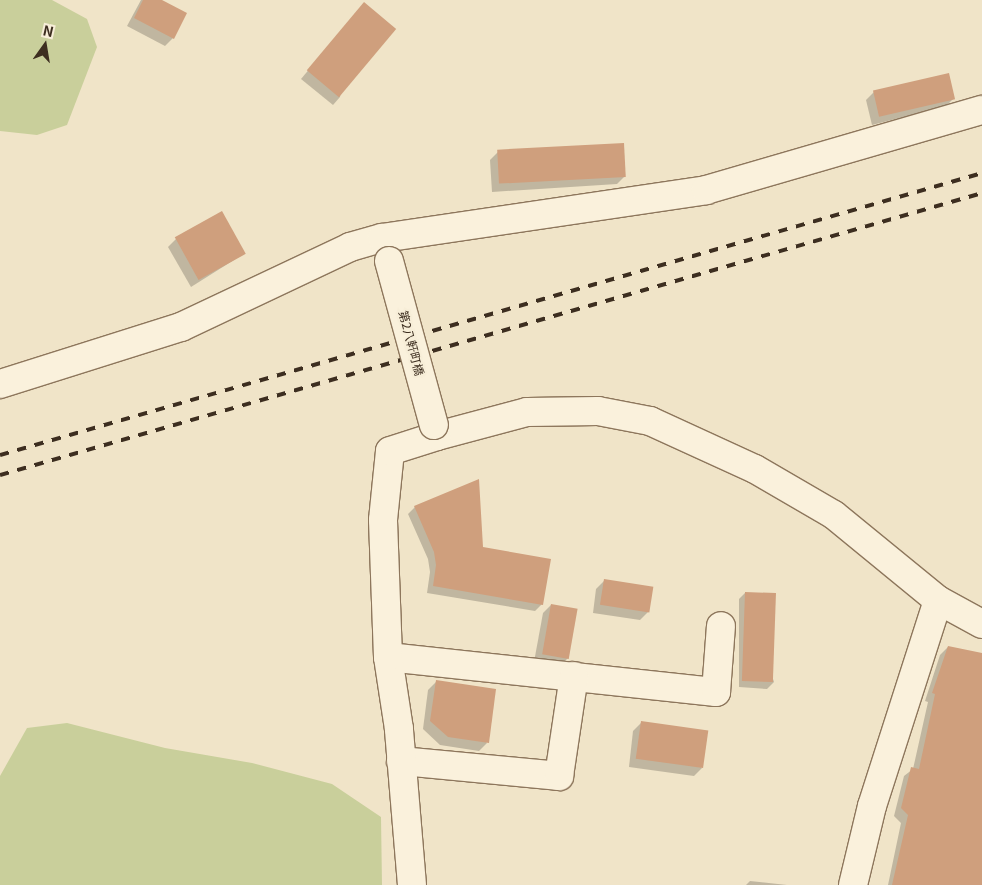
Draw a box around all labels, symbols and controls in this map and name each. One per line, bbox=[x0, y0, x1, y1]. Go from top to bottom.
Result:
text: N bbox=[41, 19, 56, 41]
north arrow bbox=[20, 20, 70, 70]
street label: 第2八軒町橋 bbox=[396, 309, 428, 377]

